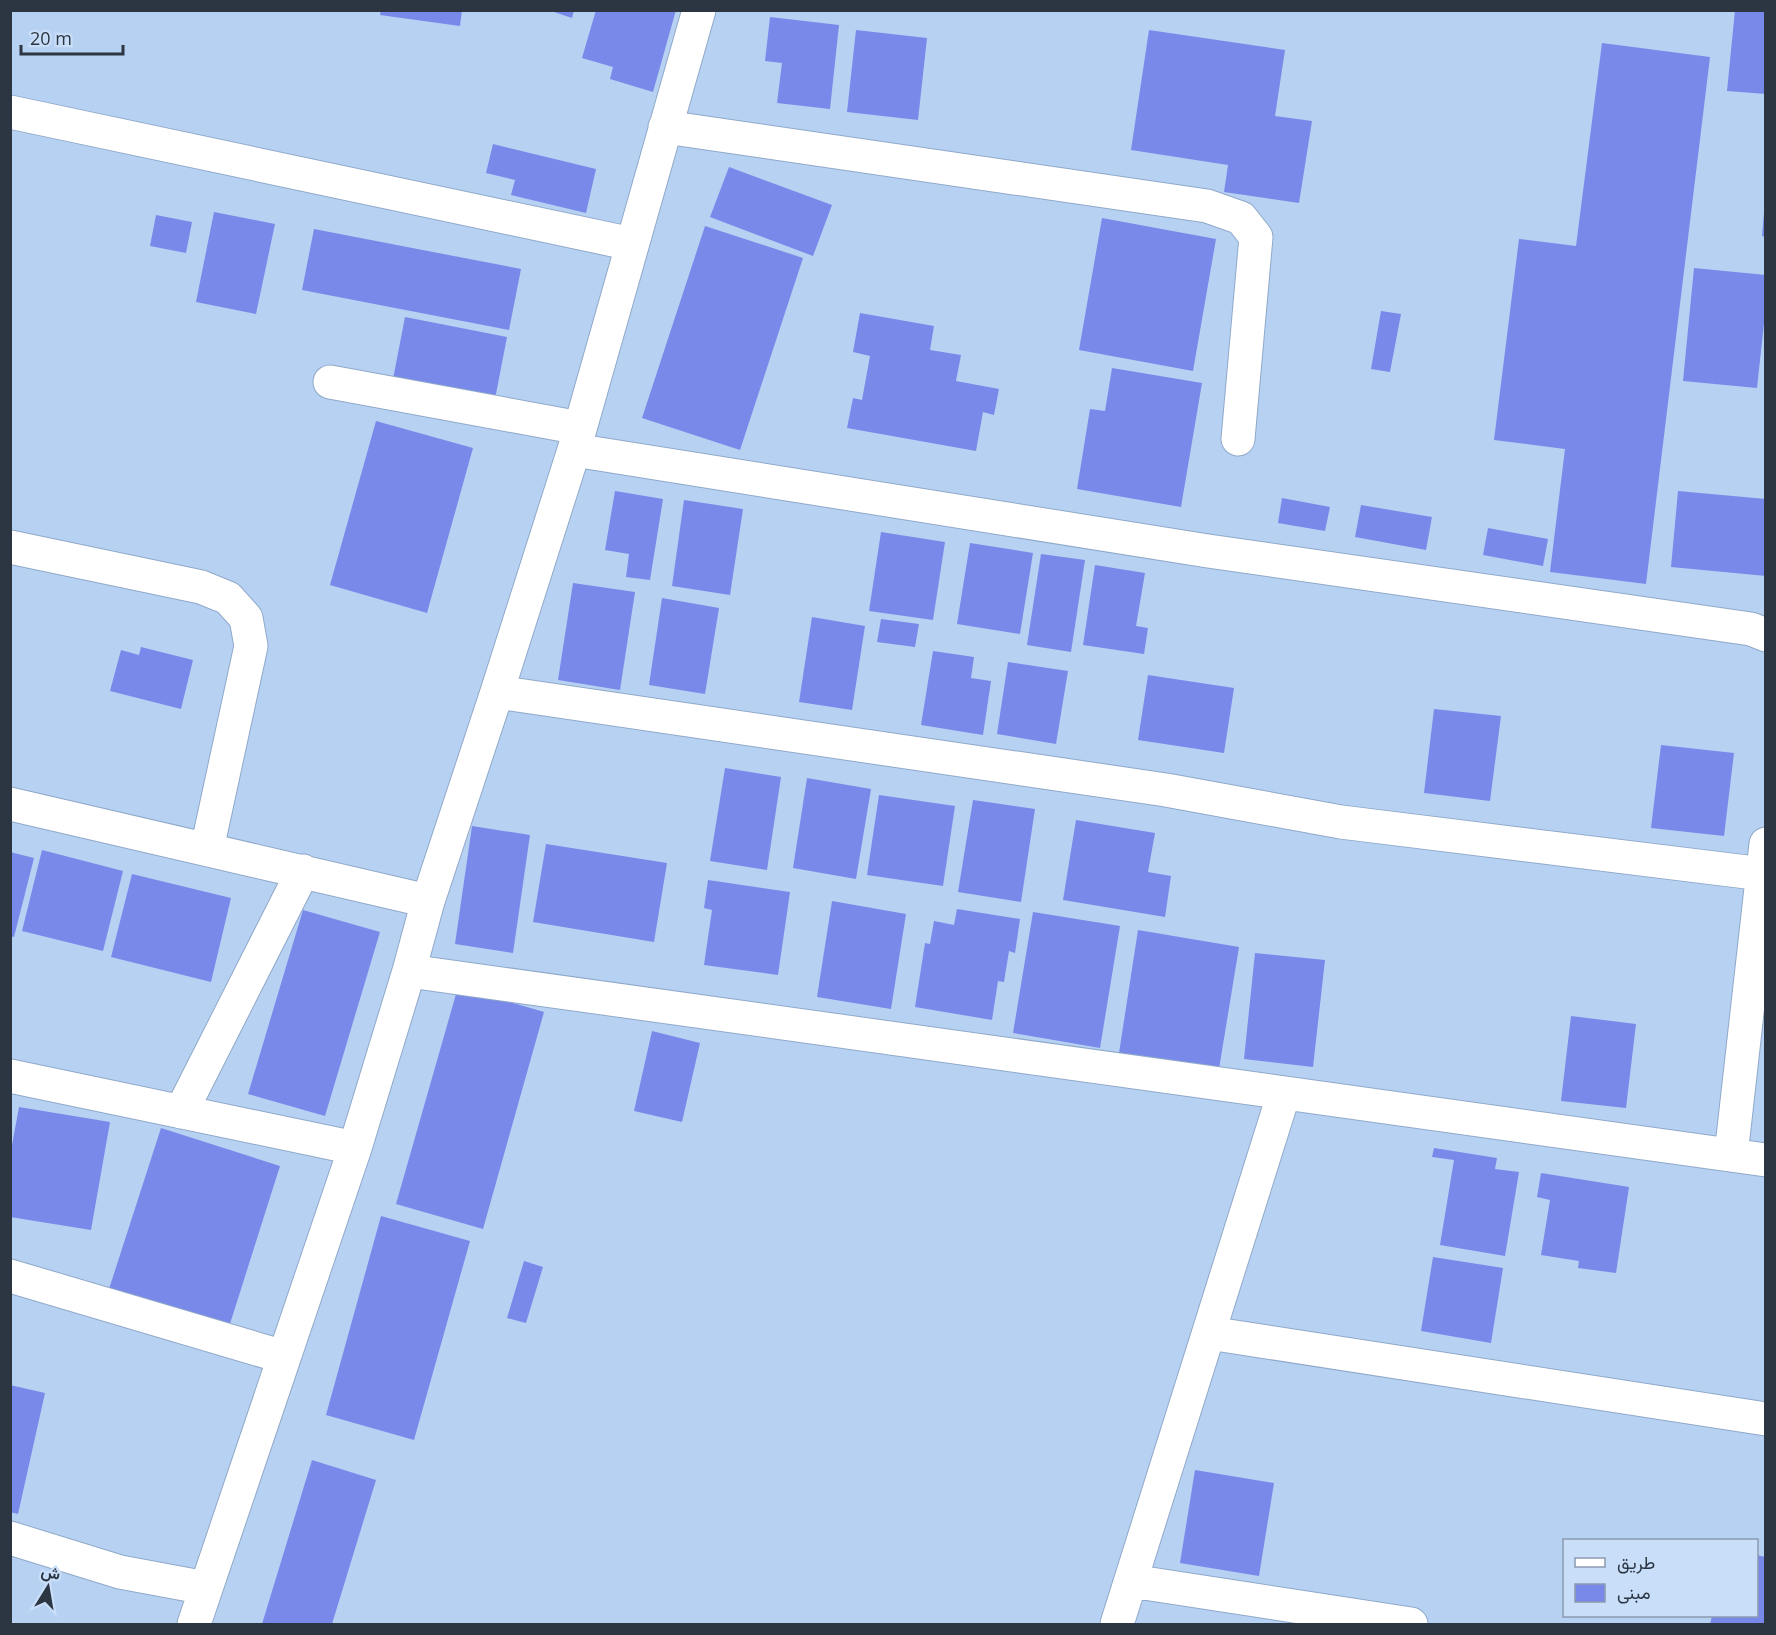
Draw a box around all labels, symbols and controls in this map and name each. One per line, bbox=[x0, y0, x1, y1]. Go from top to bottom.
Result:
scale bar bbox=[21, 18, 123, 56]
text: 20 m bbox=[30, 26, 72, 50]
legend bbox=[1563, 1539, 1758, 1617]
text: طريق bbox=[1617, 1550, 1655, 1574]
north arrow bbox=[18, 1557, 78, 1617]
text: ش bbox=[39, 1560, 62, 1585]
text: مبنى bbox=[1617, 1580, 1651, 1604]

